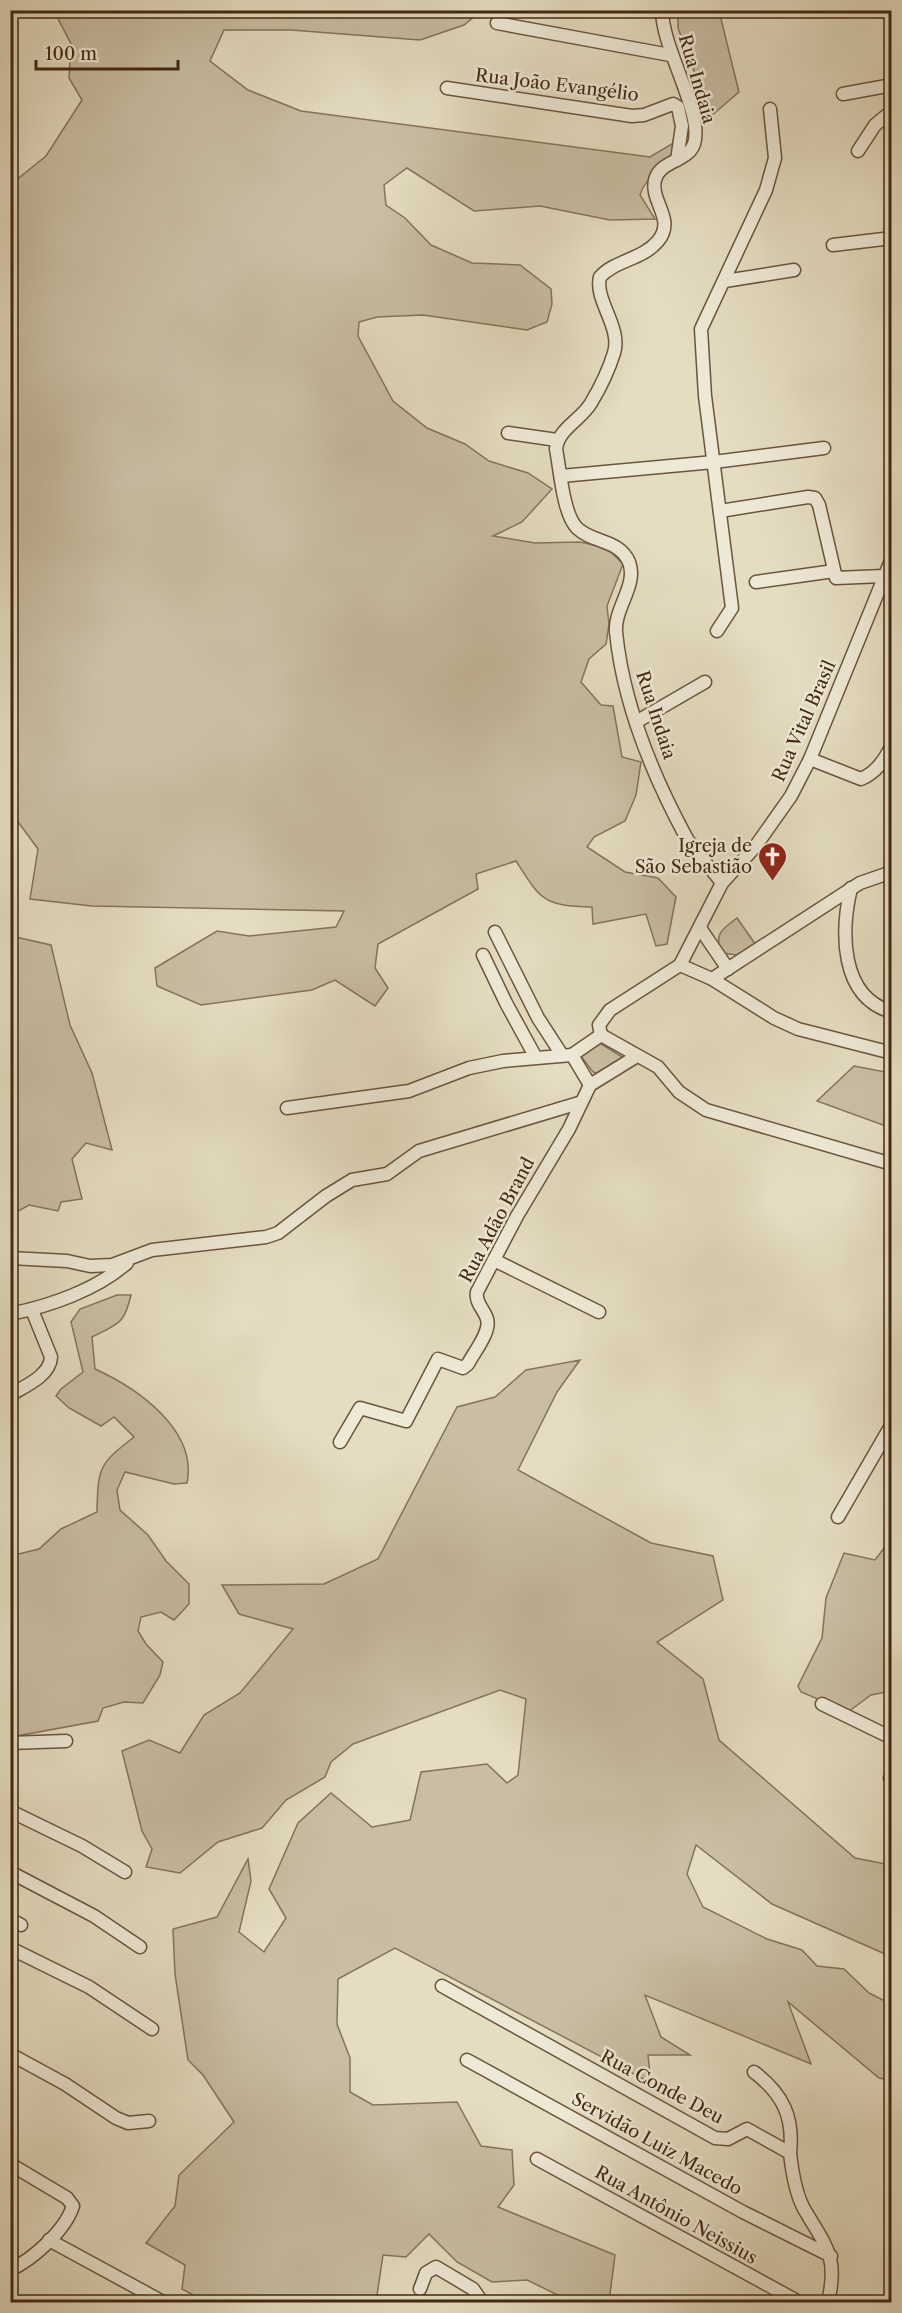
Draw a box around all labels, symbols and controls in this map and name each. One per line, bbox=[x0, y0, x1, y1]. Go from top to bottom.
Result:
street label: Rua Indaia bbox=[674, 32, 720, 127]
scale bar bbox=[36, 33, 178, 71]
text: 100 m bbox=[45, 43, 97, 65]
street label: Rua João Evangélio bbox=[474, 64, 640, 106]
street label: Rua Vital Brasil bbox=[767, 657, 841, 785]
street label: Rua Indaia bbox=[631, 668, 681, 763]
place label: Igreja de São Sebastião bbox=[635, 835, 752, 878]
church icon: Igreja de São Sebastião bbox=[757, 840, 789, 882]
street label: Rua Adão Brand bbox=[455, 1154, 539, 1286]
street label: Rua Conde Deu bbox=[597, 2045, 727, 2129]
street label: Servidão Luiz Macedo bbox=[568, 2088, 746, 2200]
street label: Rua Antônio Neissius bbox=[591, 2161, 761, 2269]

